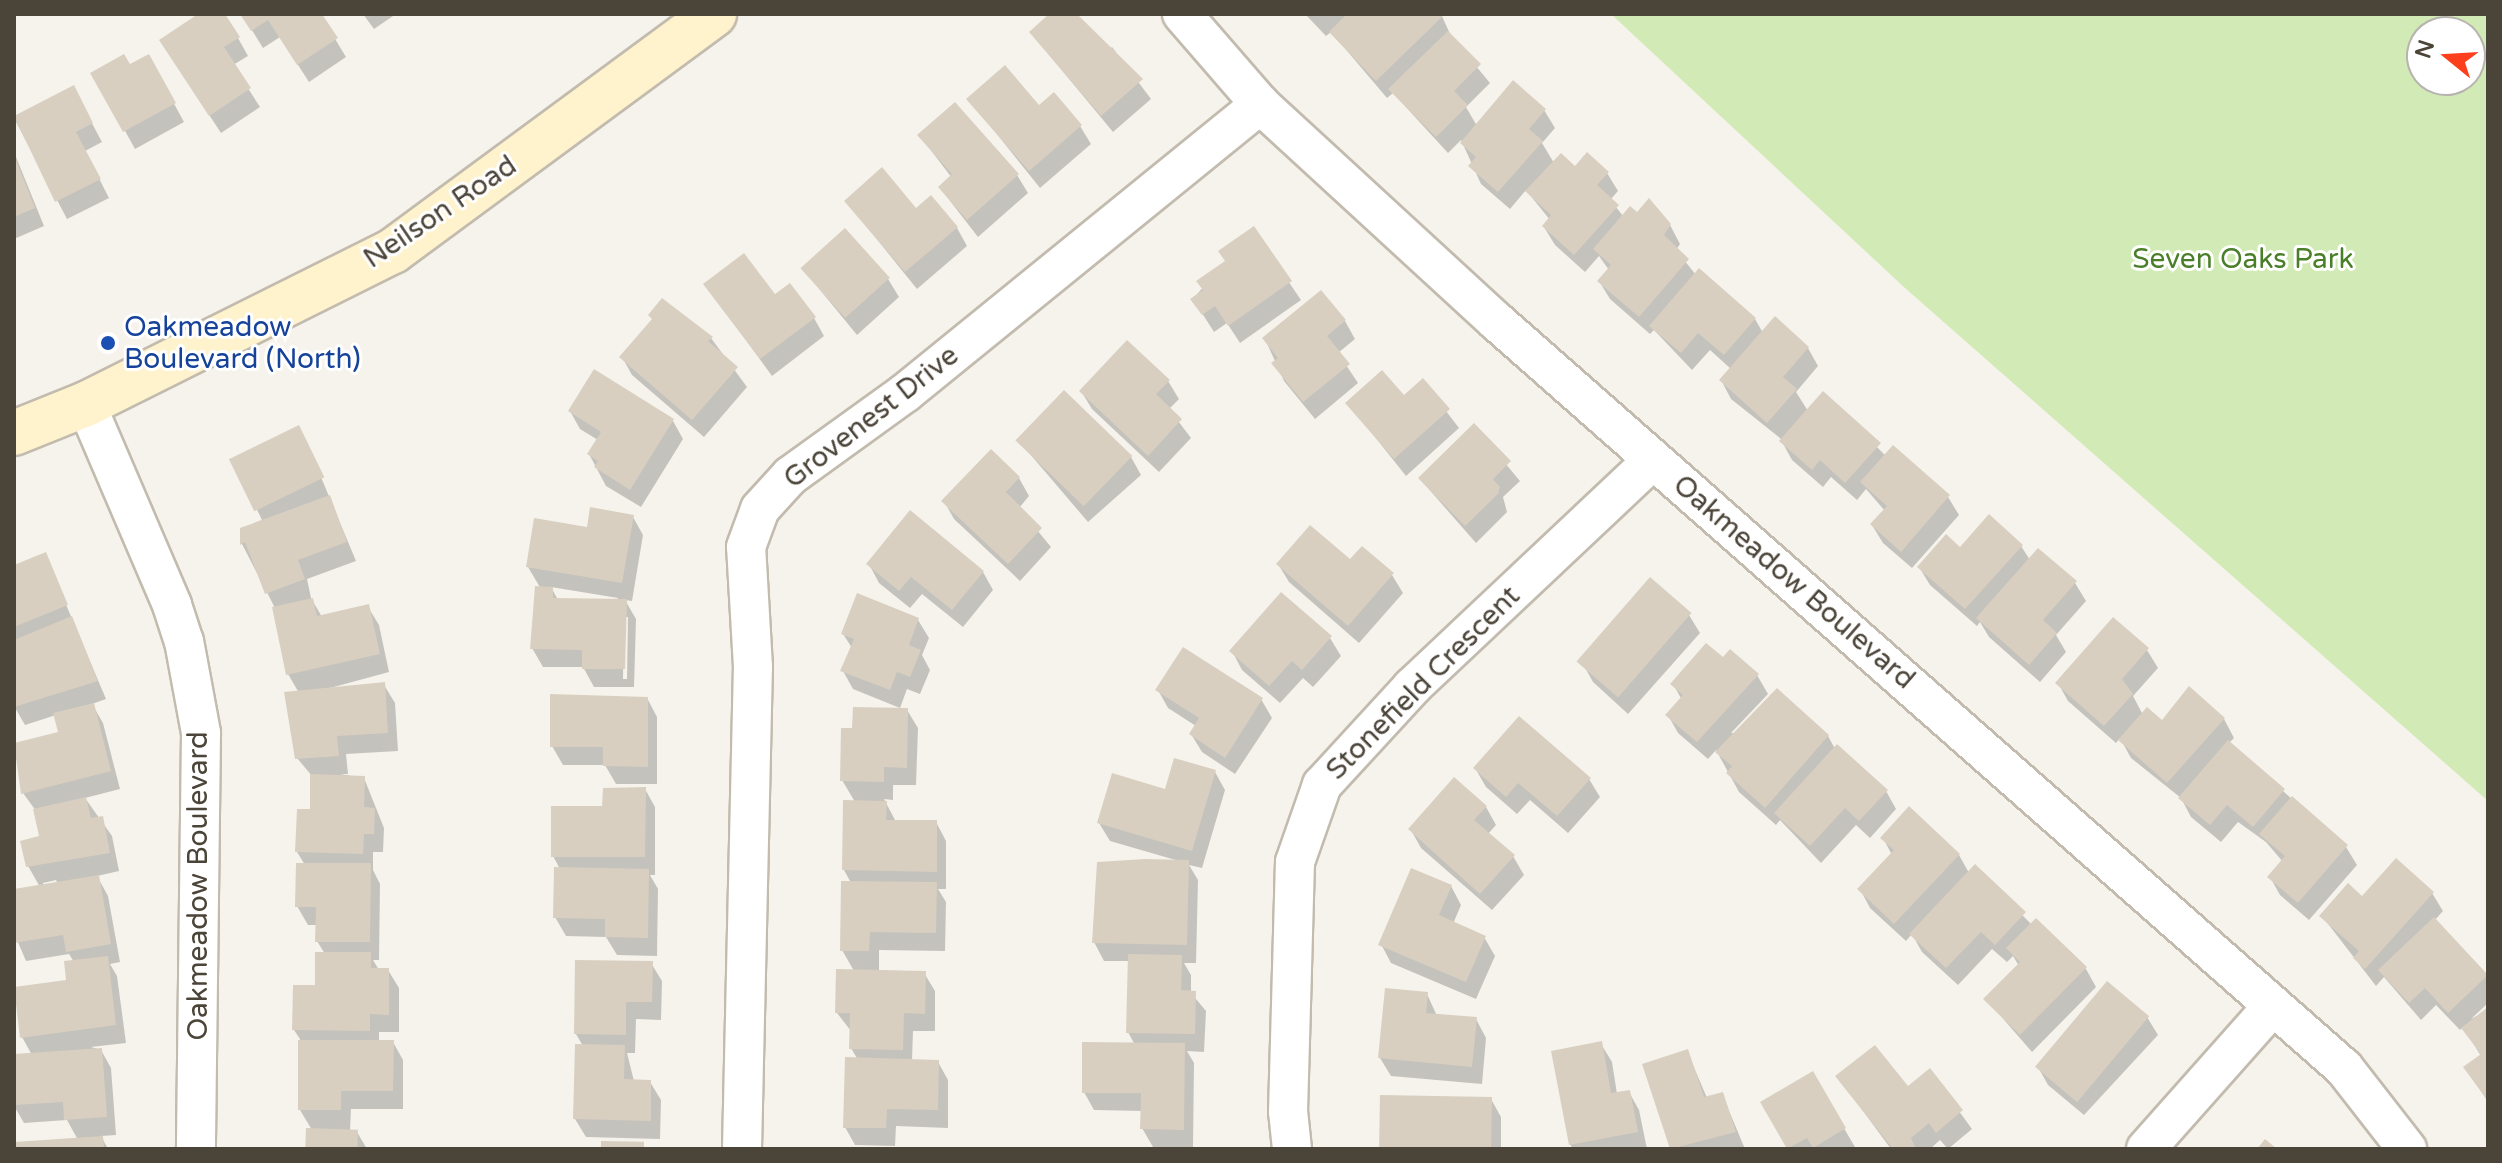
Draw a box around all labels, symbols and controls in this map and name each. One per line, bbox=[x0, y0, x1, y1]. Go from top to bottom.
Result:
north arrow bbox=[2406, 16, 2486, 96]
text: N bbox=[2410, 37, 2440, 62]
street label: Neilson Road bbox=[357, 149, 523, 275]
park label: Seven Oaks Park bbox=[2132, 242, 2354, 276]
place label: Oakmeadow Boulevard (North) bbox=[124, 310, 361, 376]
marker: Oakmeadow Boulevard (North) bbox=[99, 334, 117, 352]
street label: Grovenest Drive bbox=[777, 339, 965, 495]
street label: Oakmeadow Boulevard bbox=[1666, 468, 1922, 696]
street label: Stonefield Crescent bbox=[1319, 579, 1527, 787]
street label: Oakmeadow Boulevard bbox=[181, 731, 215, 1041]

